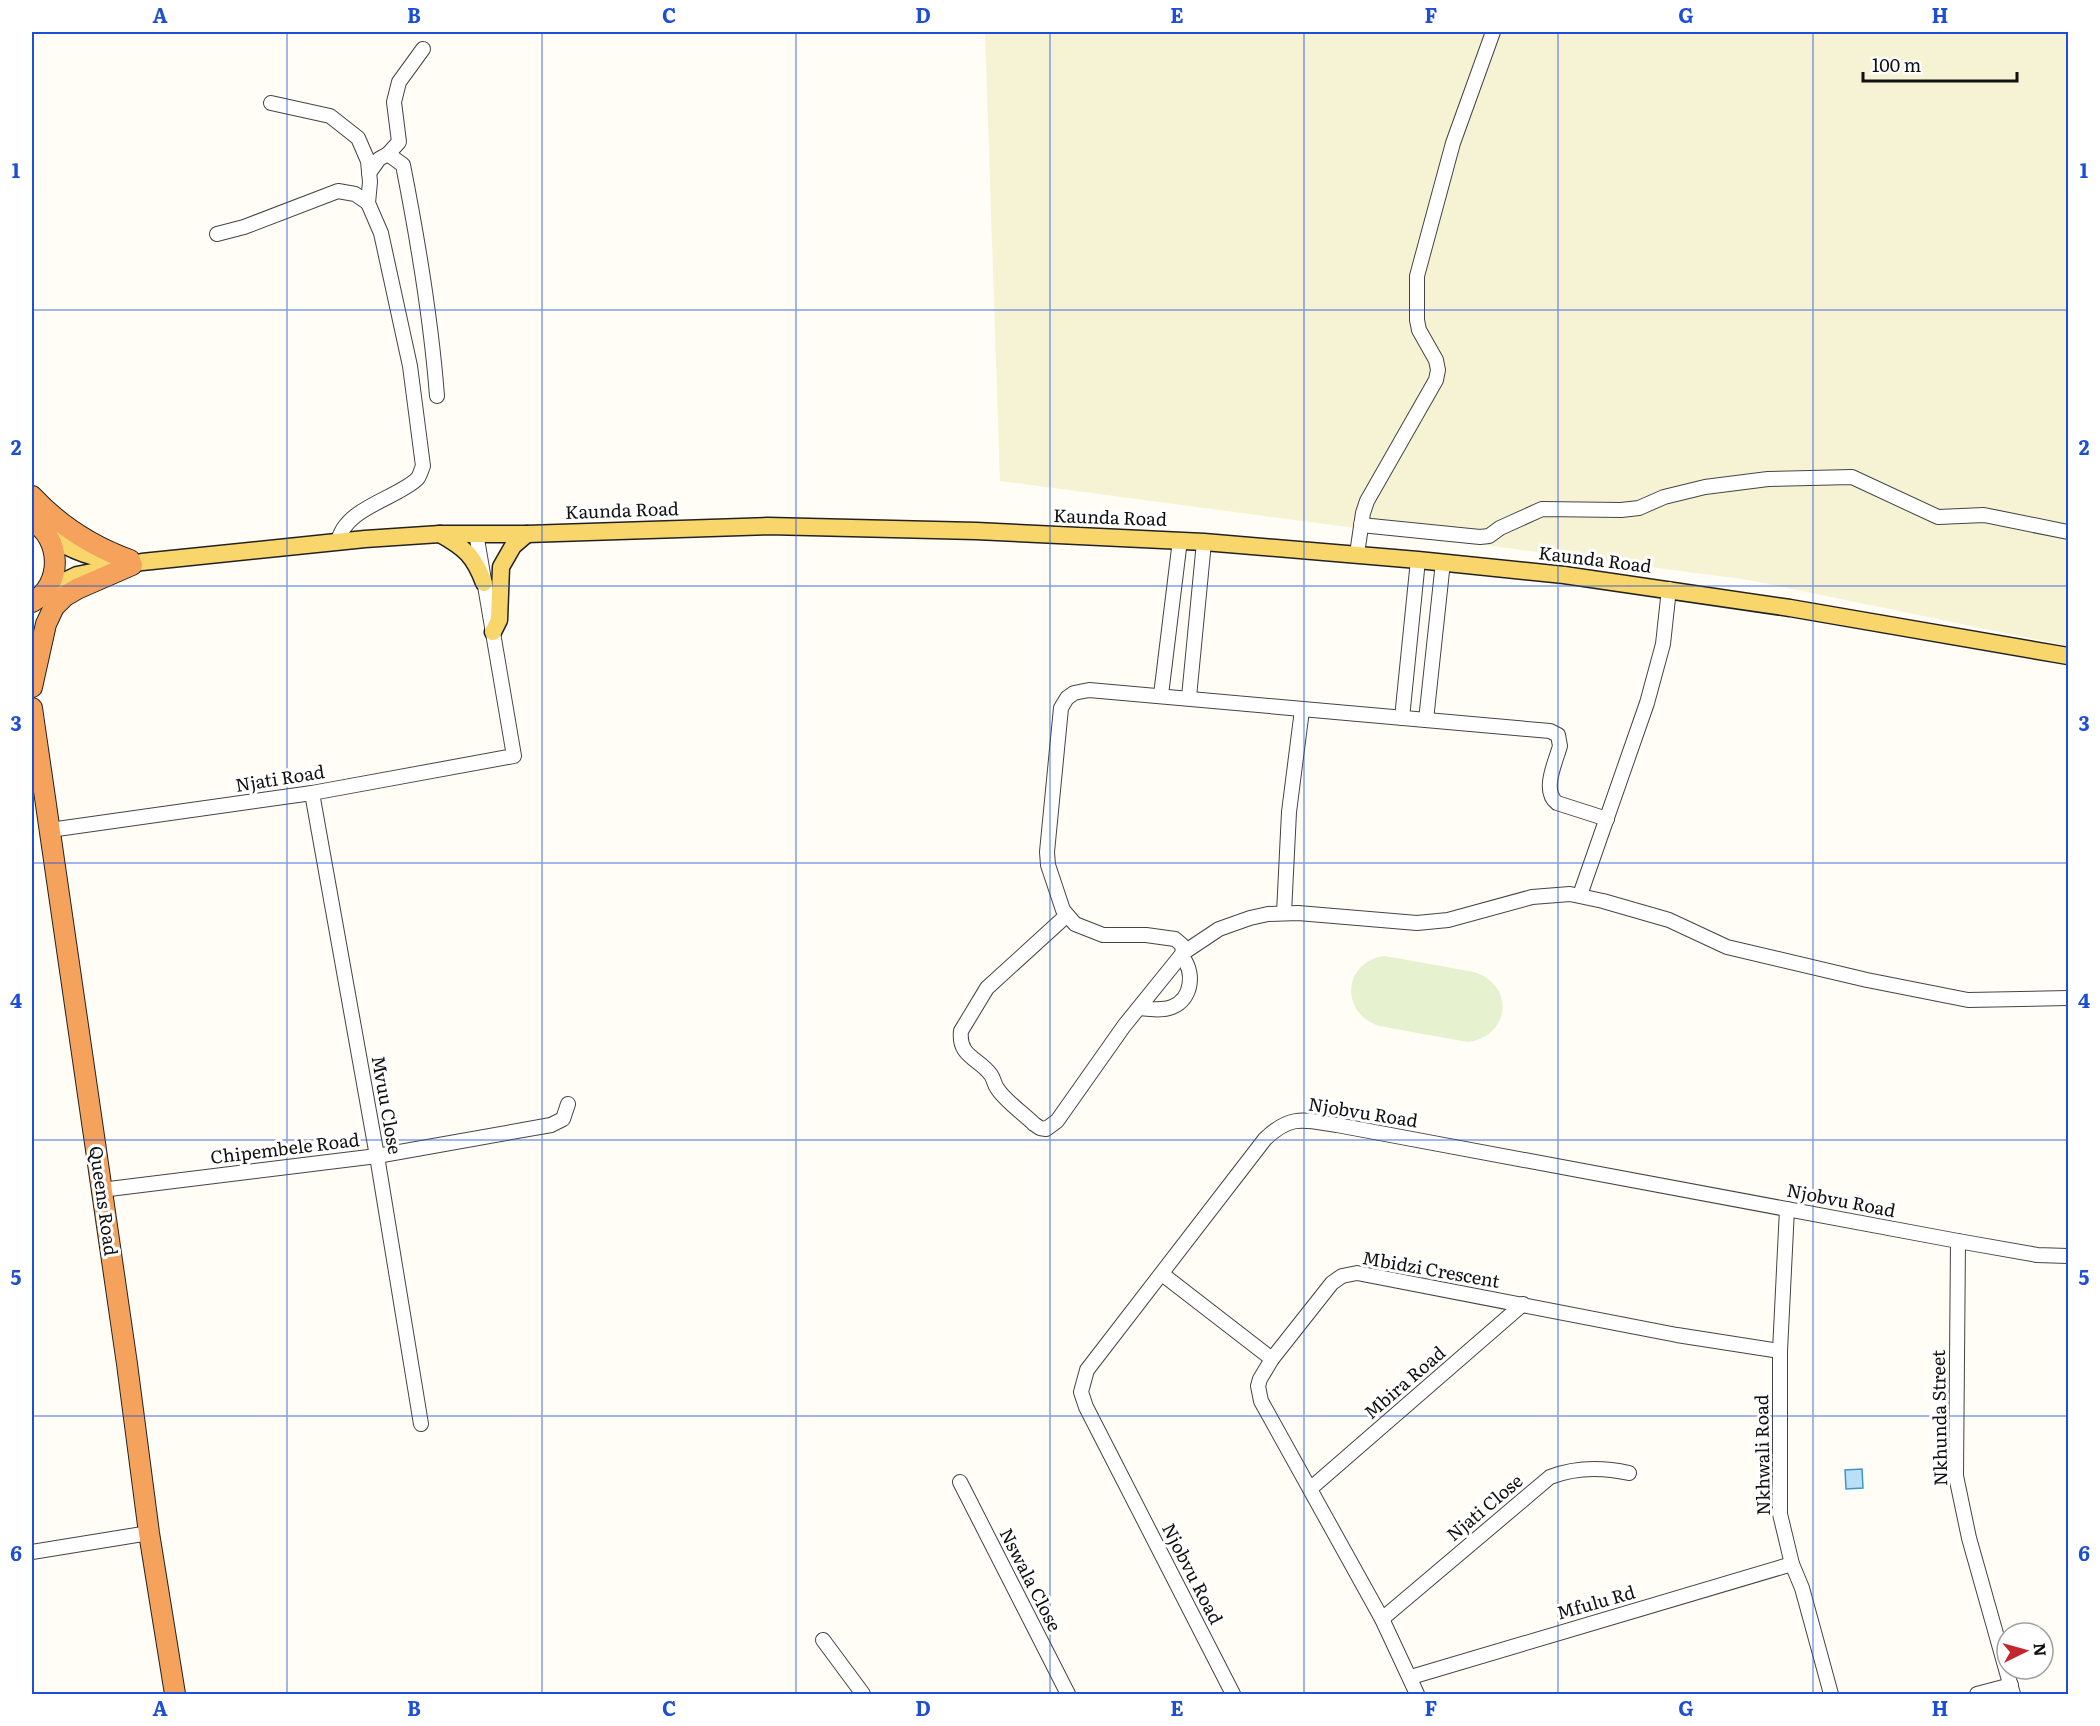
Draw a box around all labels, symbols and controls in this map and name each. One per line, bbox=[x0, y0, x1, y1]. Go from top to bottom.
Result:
text: A bbox=[152, 0, 168, 29]
text: B bbox=[407, 0, 421, 29]
text: C bbox=[662, 0, 676, 29]
text: D bbox=[915, 0, 931, 29]
text: E bbox=[1170, 0, 1184, 29]
text: F bbox=[1425, 0, 1438, 29]
text: G bbox=[1678, 0, 1694, 29]
text: H bbox=[1932, 0, 1948, 29]
scale bar bbox=[1863, 45, 2018, 83]
text: 100 m bbox=[1872, 51, 1921, 78]
text: 1 bbox=[12, 154, 20, 184]
text: 1 bbox=[2080, 154, 2088, 184]
text: 2 bbox=[11, 431, 22, 461]
text: 2 bbox=[2079, 431, 2090, 461]
street label: Kaunda Road bbox=[565, 494, 679, 525]
street label: Kaunda Road bbox=[1053, 501, 1167, 532]
street label: Kaunda Road bbox=[1537, 538, 1653, 579]
text: 3 bbox=[10, 707, 22, 737]
text: 3 bbox=[2078, 707, 2090, 737]
street label: Njati Road bbox=[233, 757, 326, 798]
text: 4 bbox=[10, 984, 22, 1014]
text: 4 bbox=[2078, 984, 2090, 1014]
street label: Mvuu Close bbox=[366, 1053, 409, 1156]
street label: Njobvu Road bbox=[1307, 1090, 1420, 1133]
street label: Chipembele Road bbox=[209, 1125, 361, 1170]
street label: Queens Road bbox=[83, 1144, 126, 1258]
street label: Njobvu Road bbox=[1785, 1176, 1898, 1223]
street label: Mbidzi Crescent bbox=[1361, 1243, 1503, 1294]
text: 5 bbox=[11, 1261, 22, 1291]
text: 5 bbox=[2079, 1261, 2090, 1291]
street label: Mbira Road bbox=[1357, 1339, 1451, 1425]
street label: Nkhunda Street bbox=[1924, 1349, 1953, 1486]
street label: Nkhwali Road bbox=[1747, 1394, 1776, 1516]
street label: Njati Close bbox=[1440, 1467, 1528, 1547]
street label: Njobvu Road bbox=[1156, 1518, 1230, 1629]
street label: Nswala Close bbox=[994, 1523, 1069, 1636]
text: 6 bbox=[10, 1537, 22, 1567]
text: 6 bbox=[2078, 1537, 2090, 1567]
street label: Mfulu Rd bbox=[1553, 1577, 1638, 1626]
north arrow bbox=[1995, 1621, 2055, 1681]
text: N bbox=[2028, 1642, 2053, 1657]
text: A bbox=[152, 1692, 168, 1722]
text: B bbox=[407, 1692, 421, 1722]
text: C bbox=[662, 1692, 676, 1722]
text: D bbox=[915, 1692, 931, 1722]
text: E bbox=[1170, 1692, 1184, 1722]
text: F bbox=[1425, 1692, 1438, 1722]
text: G bbox=[1678, 1692, 1694, 1722]
text: H bbox=[1932, 1692, 1948, 1722]

